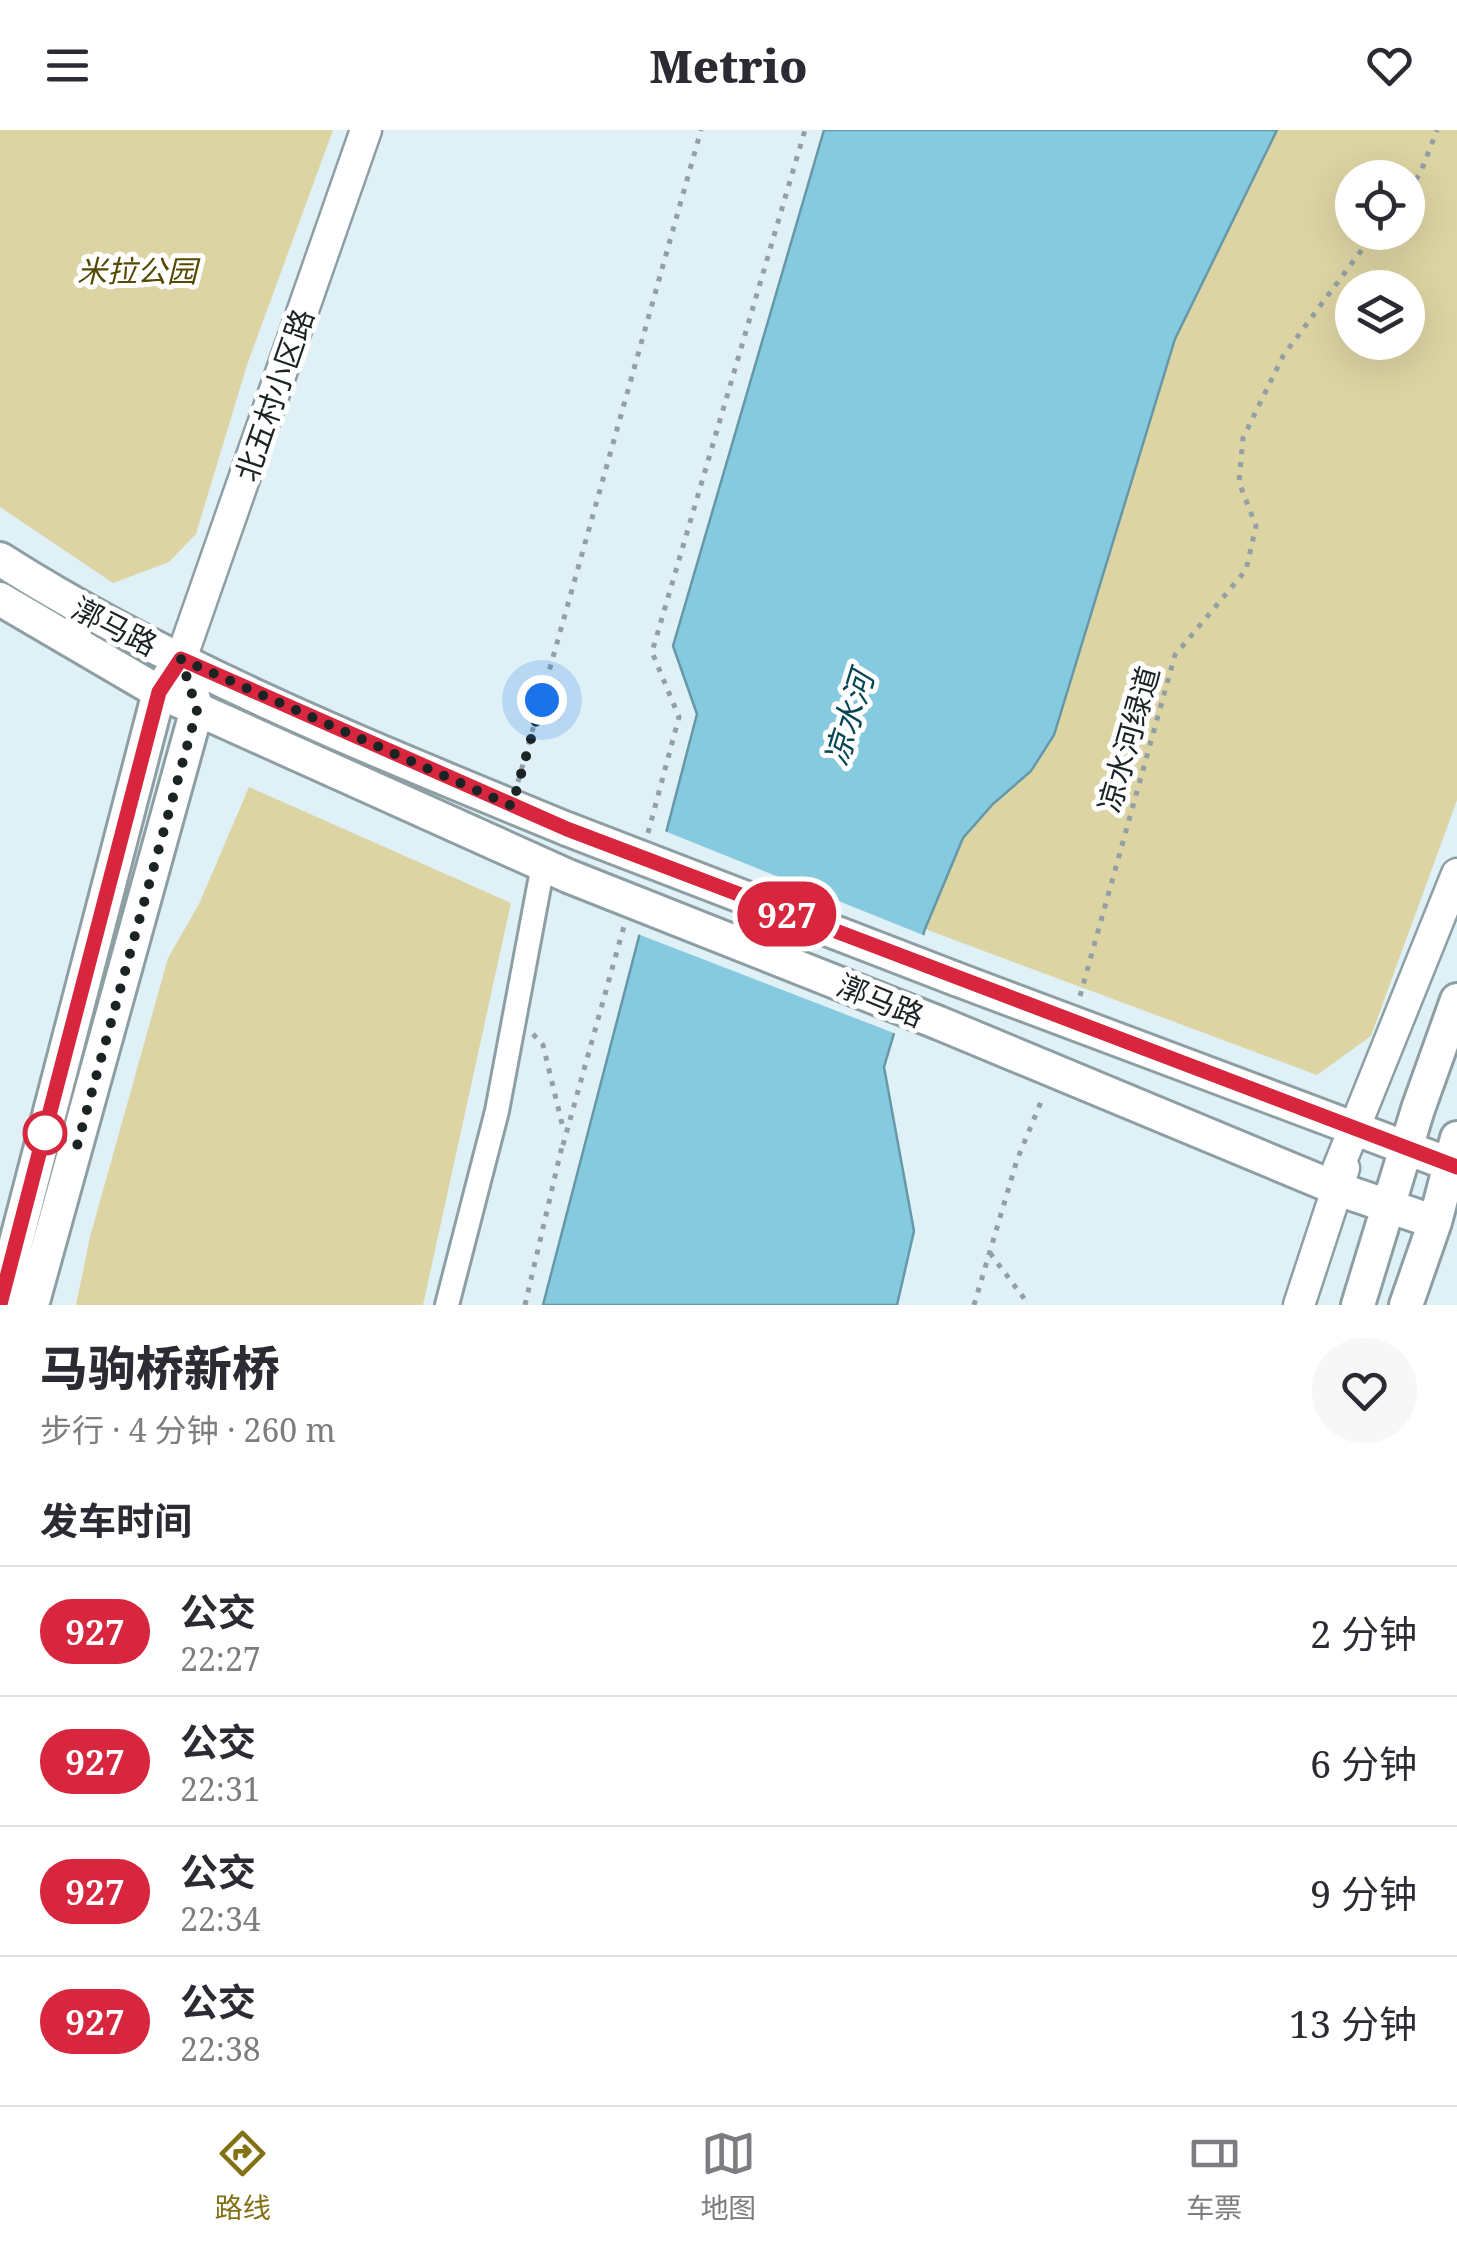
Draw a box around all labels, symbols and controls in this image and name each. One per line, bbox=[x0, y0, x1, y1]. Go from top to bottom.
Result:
text: Metrio bbox=[650, 35, 807, 96]
icon: menu bbox=[40, 38, 95, 93]
icon: heart bbox=[1362, 38, 1417, 93]
map controls bbox=[1335, 160, 1425, 360]
button: locate bbox=[1335, 160, 1425, 250]
park label: 米拉公园 bbox=[77, 250, 201, 291]
button: layers bbox=[1335, 270, 1425, 360]
street label: 北五村小区路 bbox=[225, 303, 323, 487]
street label: 漷马路 bbox=[66, 587, 164, 665]
water label: 凉水河 bbox=[813, 660, 884, 770]
street label: 凉水河绿道 bbox=[1088, 661, 1168, 817]
your location bbox=[517, 675, 567, 725]
line badge: 927 bbox=[730, 882, 844, 946]
text: 927 bbox=[757, 891, 817, 938]
street label: 漷马路 bbox=[832, 964, 930, 1036]
unlabelled marker bbox=[24, 1112, 66, 1154]
text: 马驹桥新桥 bbox=[40, 1335, 280, 1400]
button: heart bbox=[1312, 1338, 1417, 1443]
text: 步行 · 4 分钟 · 260 m bbox=[40, 1408, 336, 1451]
text: 发车时间 bbox=[40, 1494, 192, 1546]
text: 公交 bbox=[180, 1585, 256, 1637]
text: 2 分钟 bbox=[1310, 1607, 1417, 1659]
text: 927 bbox=[65, 1608, 125, 1655]
text: 22:27 bbox=[180, 1637, 261, 1680]
text: 公交 bbox=[180, 1715, 256, 1767]
text: 6 分钟 bbox=[1310, 1737, 1417, 1789]
text: 927 bbox=[65, 1738, 125, 1785]
text: 22:31 bbox=[180, 1767, 261, 1810]
text: 公交 bbox=[180, 1845, 256, 1897]
text: 9 分钟 bbox=[1310, 1867, 1417, 1919]
text: 927 bbox=[65, 1868, 125, 1915]
text: 22:34 bbox=[180, 1897, 261, 1940]
text: 公交 bbox=[180, 1975, 256, 2027]
text: 13 分钟 bbox=[1289, 1997, 1417, 2049]
text: 927 bbox=[65, 1998, 125, 2045]
text: 22:38 bbox=[180, 2027, 261, 2070]
tab: 路线 bbox=[215, 2126, 271, 2226]
tab: 地图 bbox=[700, 2126, 756, 2226]
tab: 车票 bbox=[1186, 2126, 1242, 2226]

